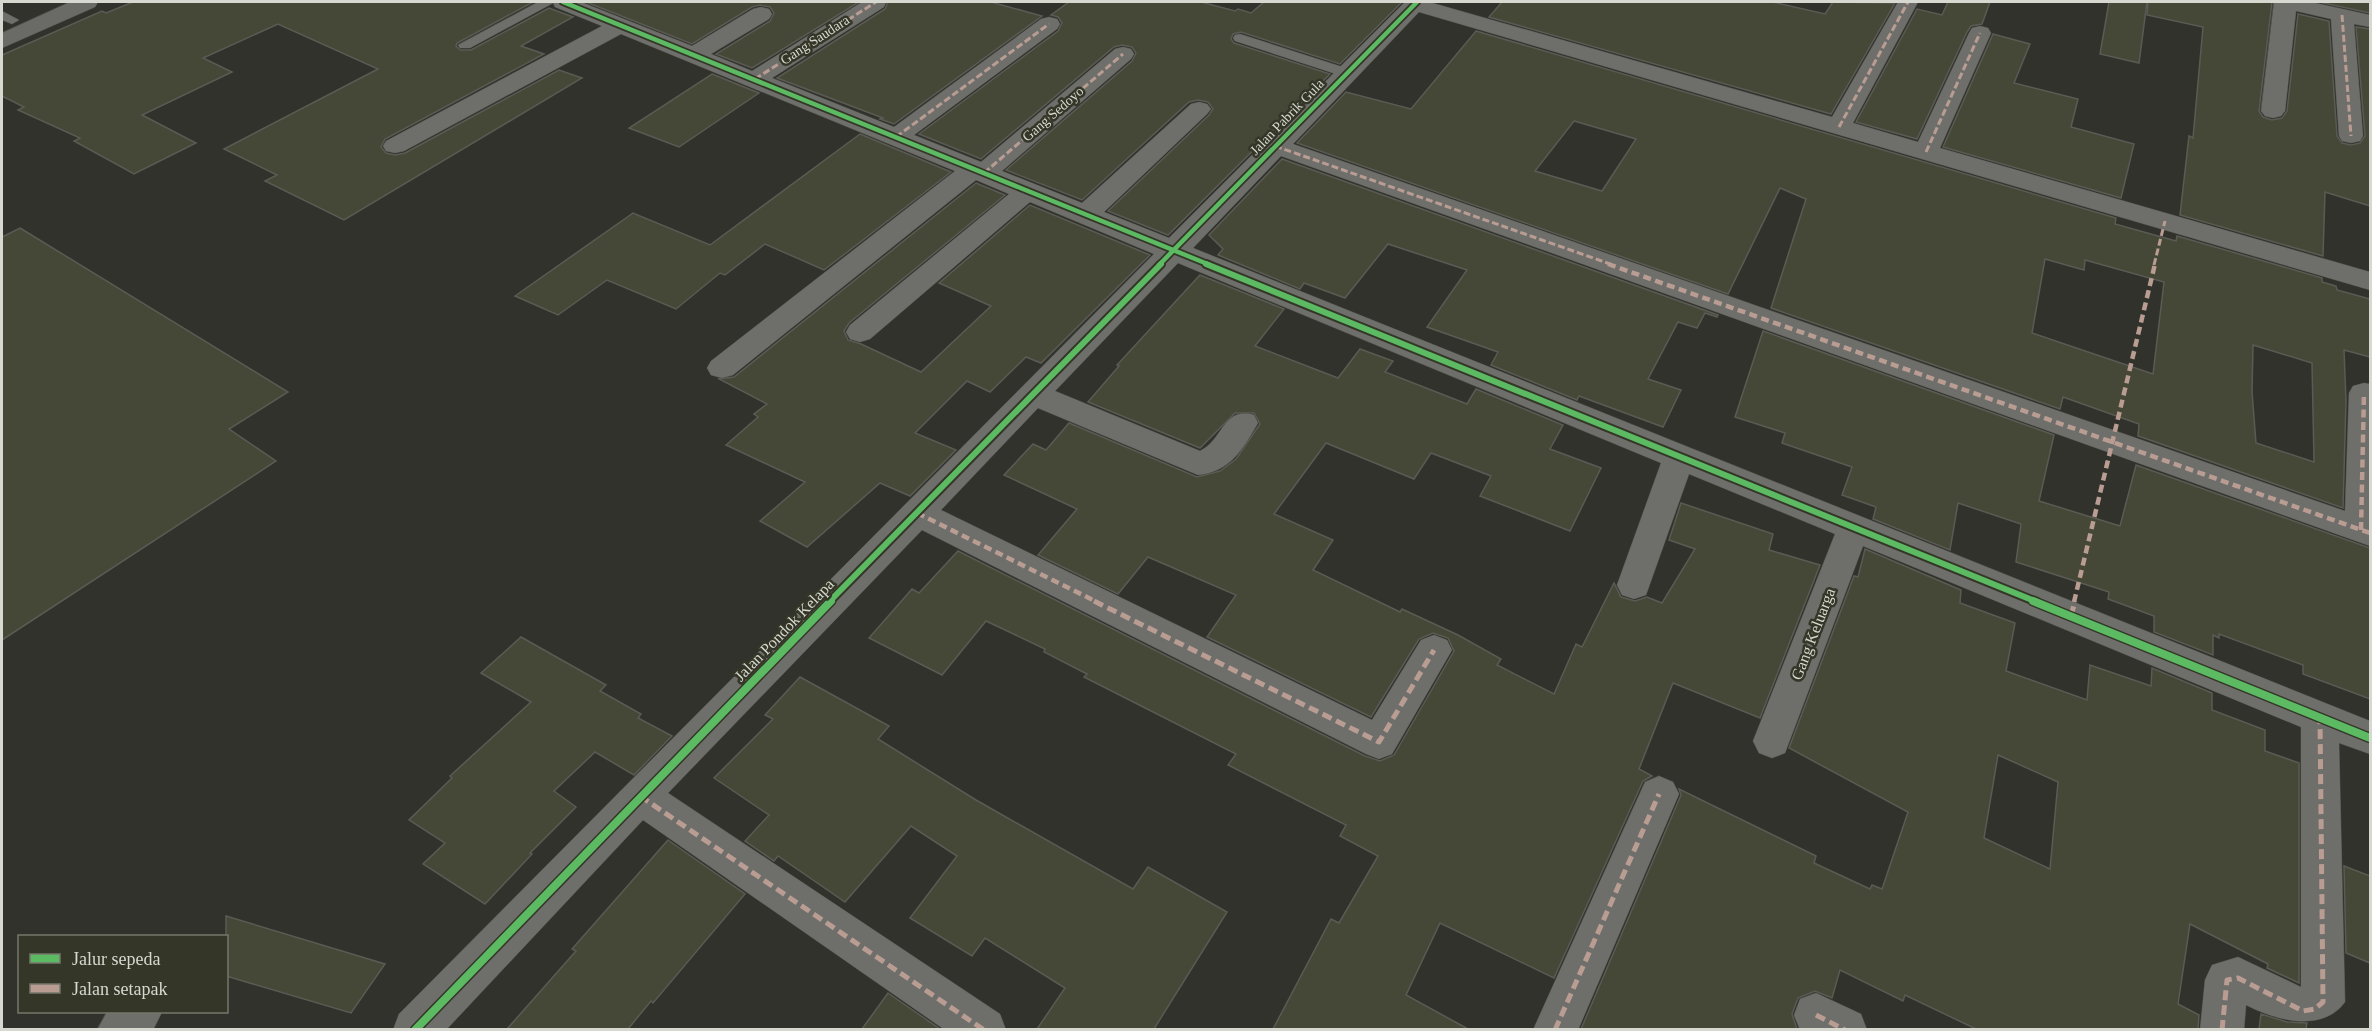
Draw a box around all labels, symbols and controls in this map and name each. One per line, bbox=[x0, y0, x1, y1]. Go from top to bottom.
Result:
street label: Gang Saudara bbox=[778, 12, 853, 68]
street label: Jalan Pabrik Gula bbox=[1247, 75, 1328, 158]
street label: Gang Sedoyo bbox=[1019, 83, 1087, 145]
street label: Jalan Pondok Kelapa bbox=[731, 576, 838, 685]
street label: Gang Keluarga bbox=[1788, 586, 1839, 683]
legend bbox=[18, 935, 228, 1013]
text: Jalur sepeda bbox=[72, 949, 160, 969]
text: Jalan setapak bbox=[72, 979, 167, 999]

